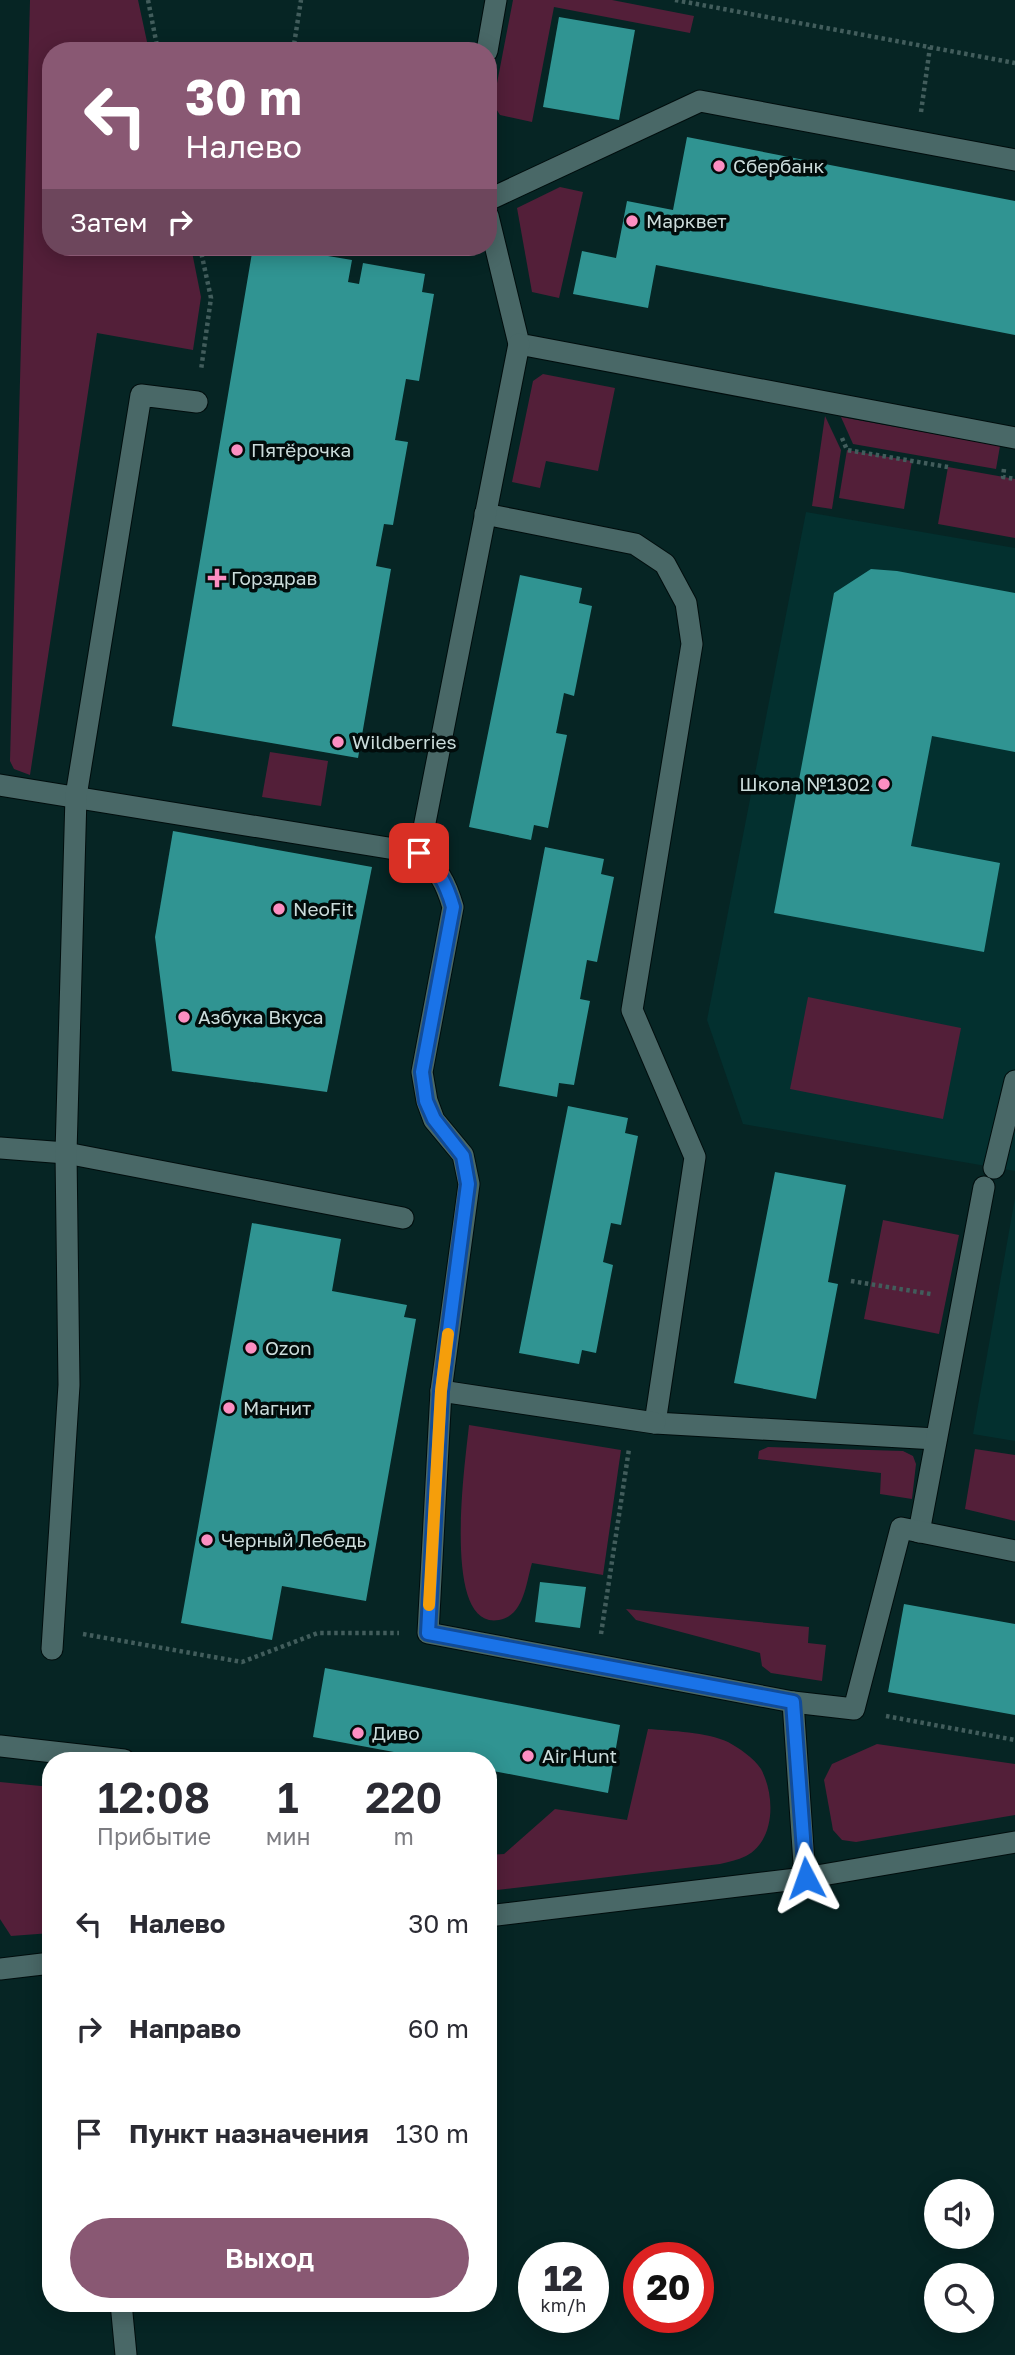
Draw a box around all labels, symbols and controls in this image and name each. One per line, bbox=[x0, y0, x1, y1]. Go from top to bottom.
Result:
text: 30 m bbox=[185, 67, 302, 126]
icon: left bbox=[70, 70, 161, 161]
text: Налево bbox=[185, 127, 302, 165]
place label: Сбербанк bbox=[733, 154, 825, 177]
marker: Сбербанк bbox=[711, 158, 727, 174]
icon: right bbox=[161, 203, 199, 241]
text: Затем bbox=[70, 207, 147, 238]
place label: Марквет bbox=[646, 209, 727, 232]
marker: Марквет bbox=[624, 213, 640, 229]
place label: Пятёрочка bbox=[251, 438, 351, 461]
marker: Пятёрочка bbox=[229, 442, 245, 458]
place label: Горздрав bbox=[231, 566, 317, 589]
marker: Горздрав bbox=[209, 570, 225, 586]
place label: Wildberries bbox=[352, 730, 457, 753]
marker: Wildberries bbox=[330, 734, 346, 750]
place label: Школа №1302 bbox=[739, 772, 870, 795]
marker: Школа №1302 bbox=[876, 776, 892, 792]
pin bbox=[389, 823, 449, 883]
icon: arrive bbox=[400, 834, 438, 872]
place label: NeoFit bbox=[293, 897, 354, 920]
marker: NeoFit bbox=[271, 901, 287, 917]
place label: Азбука Вкуса bbox=[198, 1005, 324, 1028]
marker: Азбука Вкуса bbox=[176, 1009, 192, 1025]
place label: Ozon bbox=[265, 1336, 312, 1359]
marker: Ozon bbox=[243, 1340, 259, 1356]
place label: Магнит bbox=[243, 1396, 311, 1419]
marker: Магнит bbox=[221, 1400, 237, 1416]
place label: Черный Лебедь bbox=[221, 1528, 366, 1551]
marker: Черный Лебедь bbox=[199, 1532, 215, 1548]
place label: Диво bbox=[372, 1721, 420, 1744]
marker: Диво bbox=[350, 1725, 366, 1741]
place label: Air Hunt bbox=[542, 1744, 617, 1767]
marker: Air Hunt bbox=[520, 1748, 536, 1764]
text: 12:08 bbox=[98, 1772, 210, 1822]
text: 1 bbox=[278, 1772, 299, 1822]
text: 220 bbox=[365, 1772, 442, 1822]
text: Прибытие bbox=[97, 1822, 211, 1850]
text: мин bbox=[266, 1822, 310, 1850]
text: m bbox=[394, 1822, 414, 1850]
position arrow bbox=[769, 1841, 843, 1915]
icon: left bbox=[70, 1905, 108, 1943]
text: Налево bbox=[129, 1908, 225, 1939]
text: 30 m bbox=[408, 1908, 469, 1939]
icon: right bbox=[70, 2010, 108, 2048]
text: Направо bbox=[129, 2013, 241, 2044]
text: 60 m bbox=[408, 2013, 469, 2044]
icon: arrive bbox=[70, 2115, 108, 2153]
text: Пункт назначения bbox=[129, 2118, 369, 2149]
text: 130 m bbox=[396, 2118, 469, 2149]
map controls bbox=[924, 2179, 994, 2333]
button: sound bbox=[924, 2179, 994, 2249]
button: Выход bbox=[70, 2218, 469, 2298]
speed limit sign: 20 bbox=[623, 2242, 714, 2333]
text: 12 bbox=[544, 2257, 583, 2299]
button: search bbox=[924, 2263, 994, 2333]
text: km/h bbox=[541, 2294, 586, 2316]

